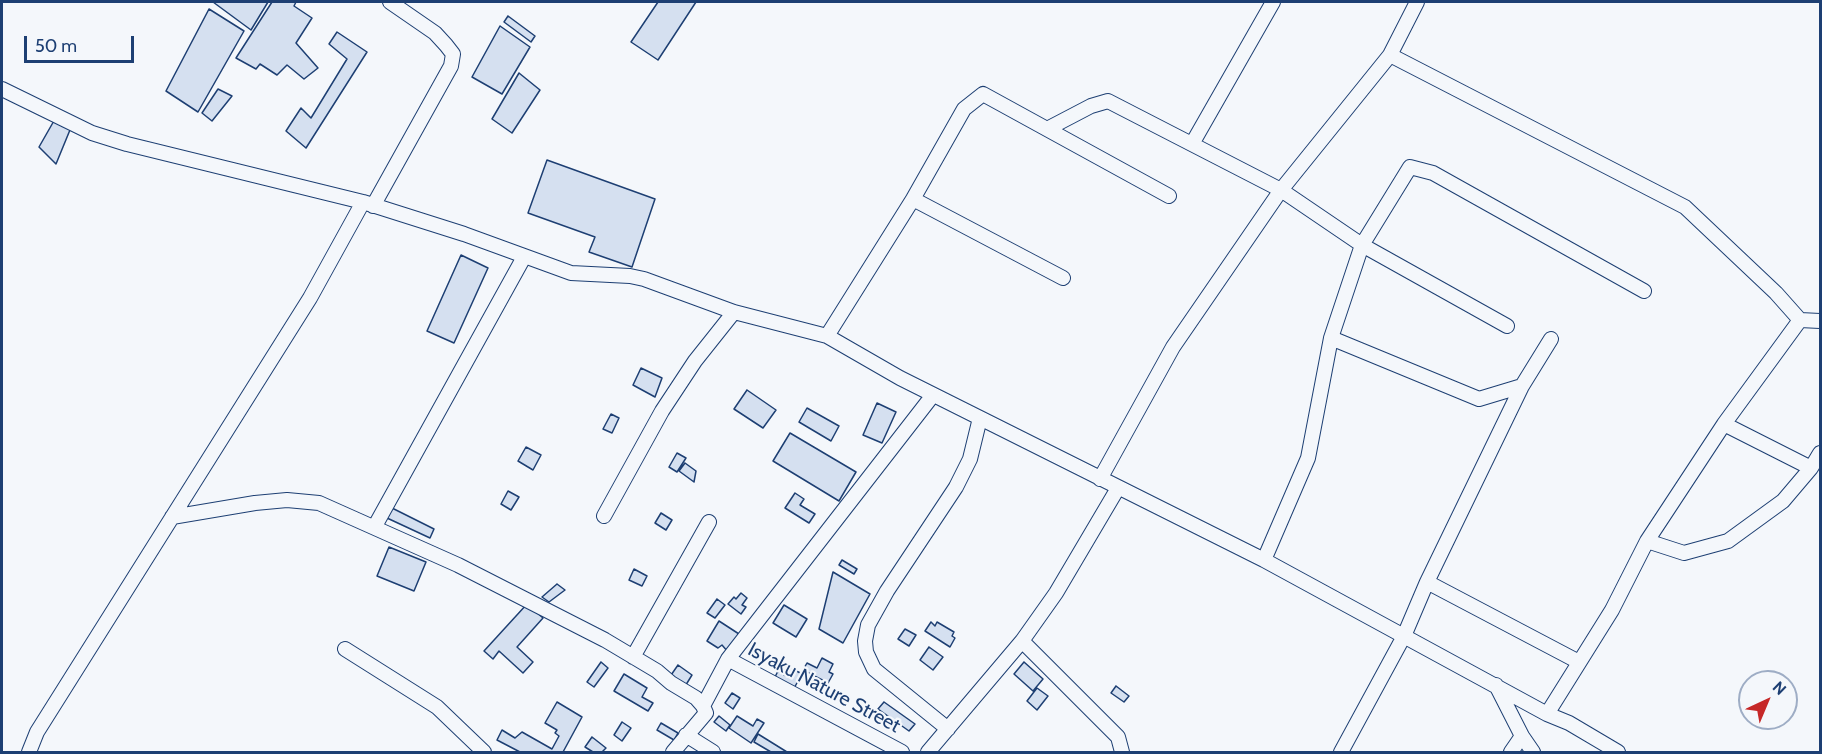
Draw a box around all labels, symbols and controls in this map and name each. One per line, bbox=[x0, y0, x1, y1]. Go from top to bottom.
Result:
scale bar bbox=[27, 24, 136, 62]
text: 50 m bbox=[35, 35, 77, 57]
street label: Isyaku Nature Street bbox=[744, 638, 904, 738]
north arrow bbox=[1738, 670, 1798, 730]
text: N bbox=[1769, 677, 1790, 699]

